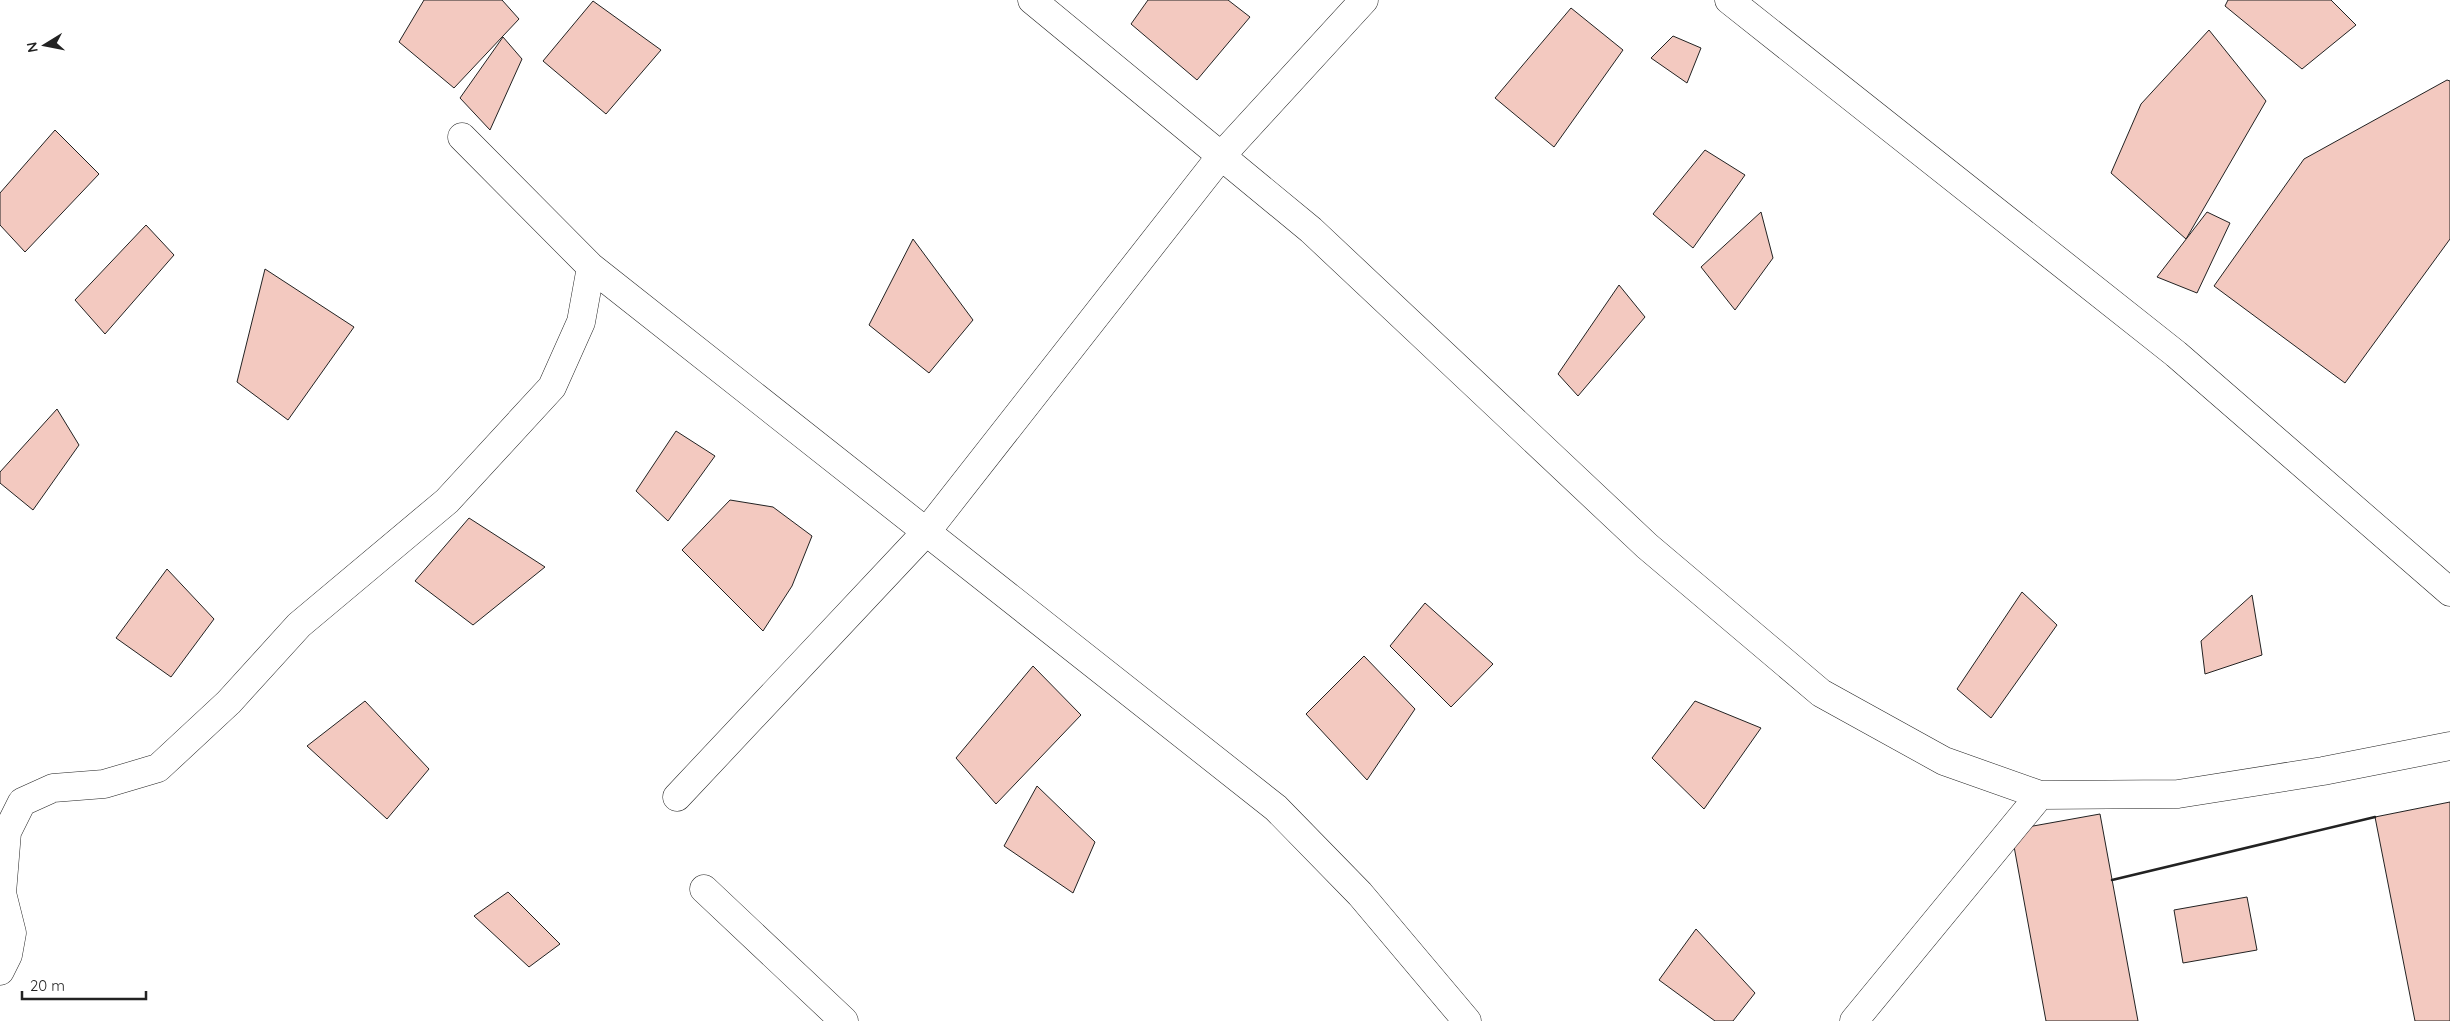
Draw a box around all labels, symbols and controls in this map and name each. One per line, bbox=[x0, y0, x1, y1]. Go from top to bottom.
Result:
north arrow bbox=[20, 20, 70, 70]
text: N bbox=[22, 41, 42, 54]
scale bar bbox=[22, 968, 146, 1000]
text: 20 m bbox=[30, 976, 65, 995]

